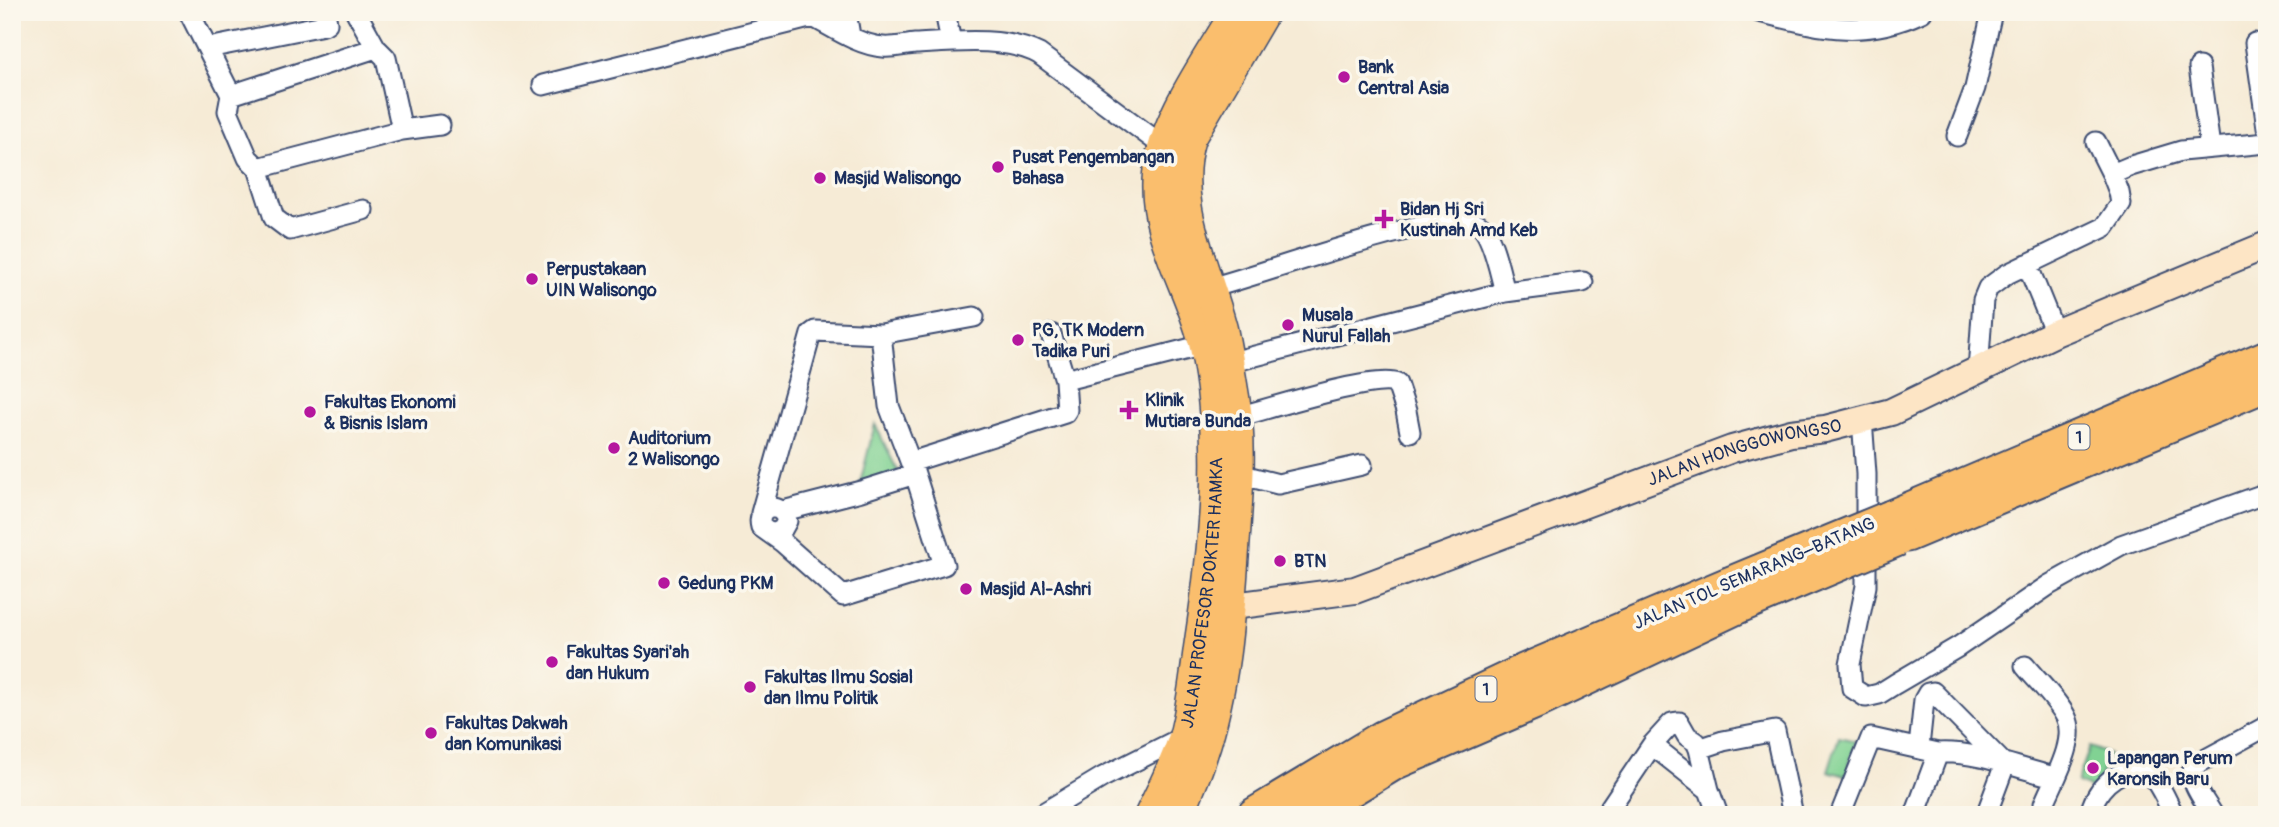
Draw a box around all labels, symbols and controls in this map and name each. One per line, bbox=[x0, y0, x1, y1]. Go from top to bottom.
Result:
place label: Bank Central Asia bbox=[1358, 56, 1450, 100]
marker: Bank Central Asia bbox=[1336, 69, 1352, 85]
place label: Pusat Pengembangan Bahasa bbox=[1012, 146, 1174, 190]
marker: Pusat Pengembangan Bahasa bbox=[990, 159, 1006, 175]
place label: Masjid Walisongo bbox=[834, 167, 961, 190]
marker: Masjid Walisongo bbox=[812, 170, 828, 186]
place label: Bidan Hj Sri Kustinah Amd Keb bbox=[1400, 198, 1538, 242]
marker: Bidan Hj Sri Kustinah Amd Keb bbox=[1374, 209, 1394, 229]
place label: Perpustakaan UIN Walisongo bbox=[546, 258, 657, 302]
marker: Perpustakaan UIN Walisongo bbox=[524, 271, 540, 287]
place label: Musala Nurul Fallah bbox=[1302, 304, 1391, 348]
marker: Musala Nurul Fallah bbox=[1280, 317, 1296, 333]
place label: PG, TK Modern Tadika Puri bbox=[1031, 319, 1144, 363]
marker: PG, TK Modern Tadika Puri bbox=[1010, 332, 1026, 348]
place label: Klinik Mutiara Bunda bbox=[1145, 389, 1252, 433]
place label: Fakultas Ekonomi & Bisnis Islam bbox=[324, 391, 456, 435]
marker: Klinik Mutiara Bunda bbox=[1119, 400, 1139, 420]
marker: Fakultas Ekonomi & Bisnis Islam bbox=[302, 404, 318, 420]
street label: JALAN HONGGOWONGSO bbox=[1644, 414, 1844, 492]
road number: 1 bbox=[2068, 424, 2090, 450]
place label: Auditorium 2 Walisongo bbox=[628, 427, 720, 471]
marker: Auditorium 2 Walisongo bbox=[606, 440, 622, 456]
street label: JALAN PROFESOR DOKTER HAMKA bbox=[1176, 457, 1228, 730]
street label: JALAN TOL SEMARANG–BATANG bbox=[1630, 512, 1879, 635]
place label: BTN bbox=[1294, 550, 1326, 573]
marker: BTN bbox=[1272, 553, 1288, 569]
place label: Gedung PKM bbox=[678, 572, 774, 595]
marker: Gedung PKM bbox=[656, 575, 672, 591]
place label: Masjid Al-Ashri bbox=[980, 578, 1091, 601]
marker: Masjid Al-Ashri bbox=[958, 581, 974, 597]
place label: Fakultas Syari'ah dan Hukum bbox=[566, 641, 690, 685]
marker: Fakultas Syari'ah dan Hukum bbox=[544, 654, 560, 670]
place label: Fakultas Ilmu Sosial dan Ilmu Politik bbox=[764, 666, 913, 710]
road number: 1 bbox=[1476, 676, 1496, 702]
marker: Fakultas Ilmu Sosial dan Ilmu Politik bbox=[742, 679, 758, 695]
place label: Fakultas Dakwah dan Komunikasi bbox=[445, 712, 568, 756]
marker: Fakultas Dakwah dan Komunikasi bbox=[423, 725, 439, 741]
place label: Lapangan Perum Karonsih Baru bbox=[2107, 747, 2233, 791]
marker: Lapangan Perum Karonsih Baru bbox=[2085, 760, 2101, 776]

